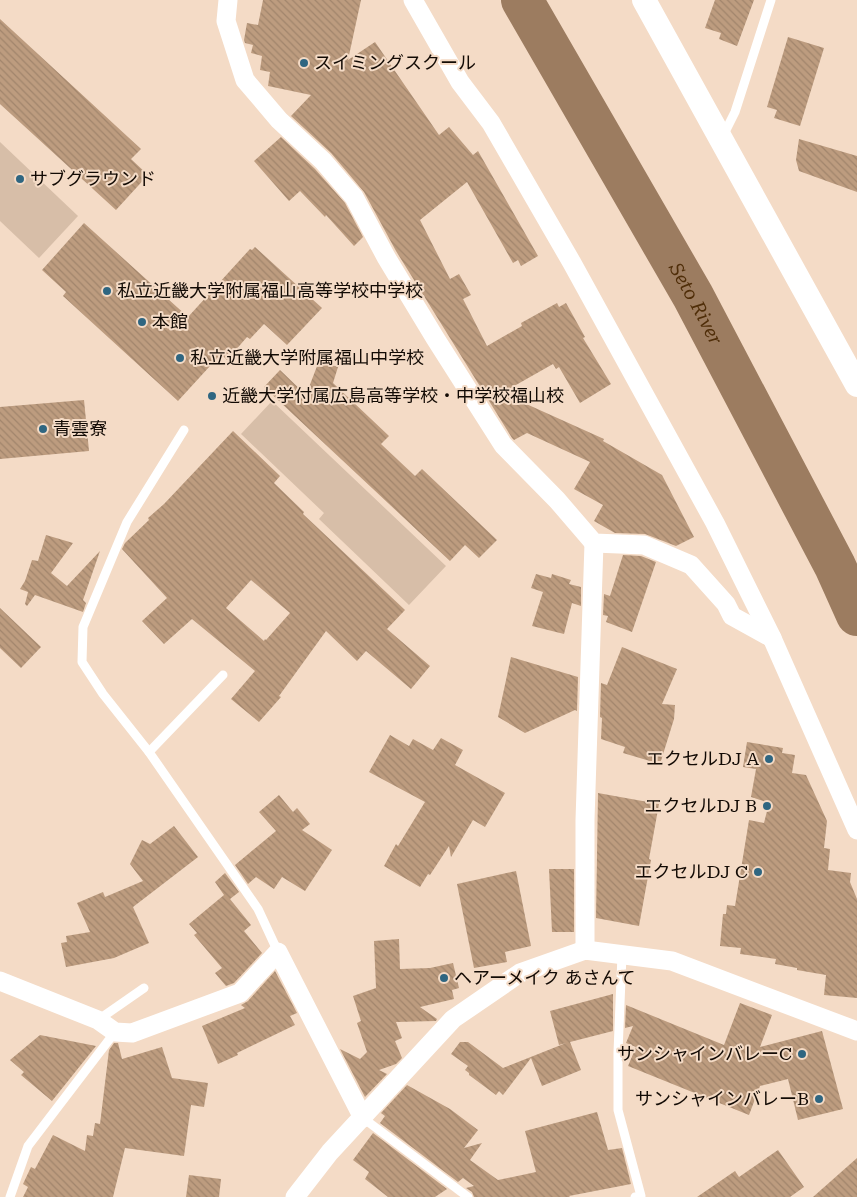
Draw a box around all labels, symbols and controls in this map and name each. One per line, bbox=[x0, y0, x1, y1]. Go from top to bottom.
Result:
place label: スイミングスクール bbox=[314, 52, 476, 73]
marker: スイミングスクール bbox=[298, 57, 310, 69]
place label: サブグラウンド bbox=[30, 168, 156, 189]
marker: サブグラウンド bbox=[14, 173, 26, 185]
water label: Seto River bbox=[664, 258, 728, 349]
place label: 私立近畿大学附属福山高等学校中学校 bbox=[117, 280, 423, 301]
marker: 私立近畿大学附属福山高等学校中学校 bbox=[101, 285, 113, 297]
place label: 本館 bbox=[152, 311, 188, 332]
marker: 本館 bbox=[136, 316, 148, 328]
place label: 私立近畿大学附属福山中学校 bbox=[190, 347, 424, 368]
marker: 私立近畿大学附属福山中学校 bbox=[174, 352, 186, 364]
place label: 近畿大学付属広島高等学校・中学校福山校 bbox=[222, 385, 564, 406]
marker: 近畿大学付属広島高等学校・中学校福山校 bbox=[206, 390, 218, 402]
place label: 青雲寮 bbox=[53, 418, 107, 439]
marker: 青雲寮 bbox=[37, 423, 49, 435]
place label: エクセルDJ A bbox=[646, 748, 759, 769]
marker: エクセルDJ A bbox=[763, 753, 775, 765]
place label: エクセルDJ B bbox=[645, 795, 757, 816]
marker: エクセルDJ B bbox=[761, 800, 773, 812]
place label: エクセルDJ C bbox=[635, 861, 748, 882]
marker: エクセルDJ C bbox=[752, 866, 764, 878]
place label: ヘアーメイク あさんて bbox=[454, 967, 636, 988]
marker: ヘアーメイク あさんて bbox=[438, 972, 450, 984]
place label: サンシャインバレーC bbox=[617, 1043, 792, 1064]
marker: サンシャインバレーC bbox=[796, 1048, 808, 1060]
place label: サンシャインバレーB bbox=[635, 1088, 809, 1109]
marker: サンシャインバレーB bbox=[813, 1093, 825, 1105]

